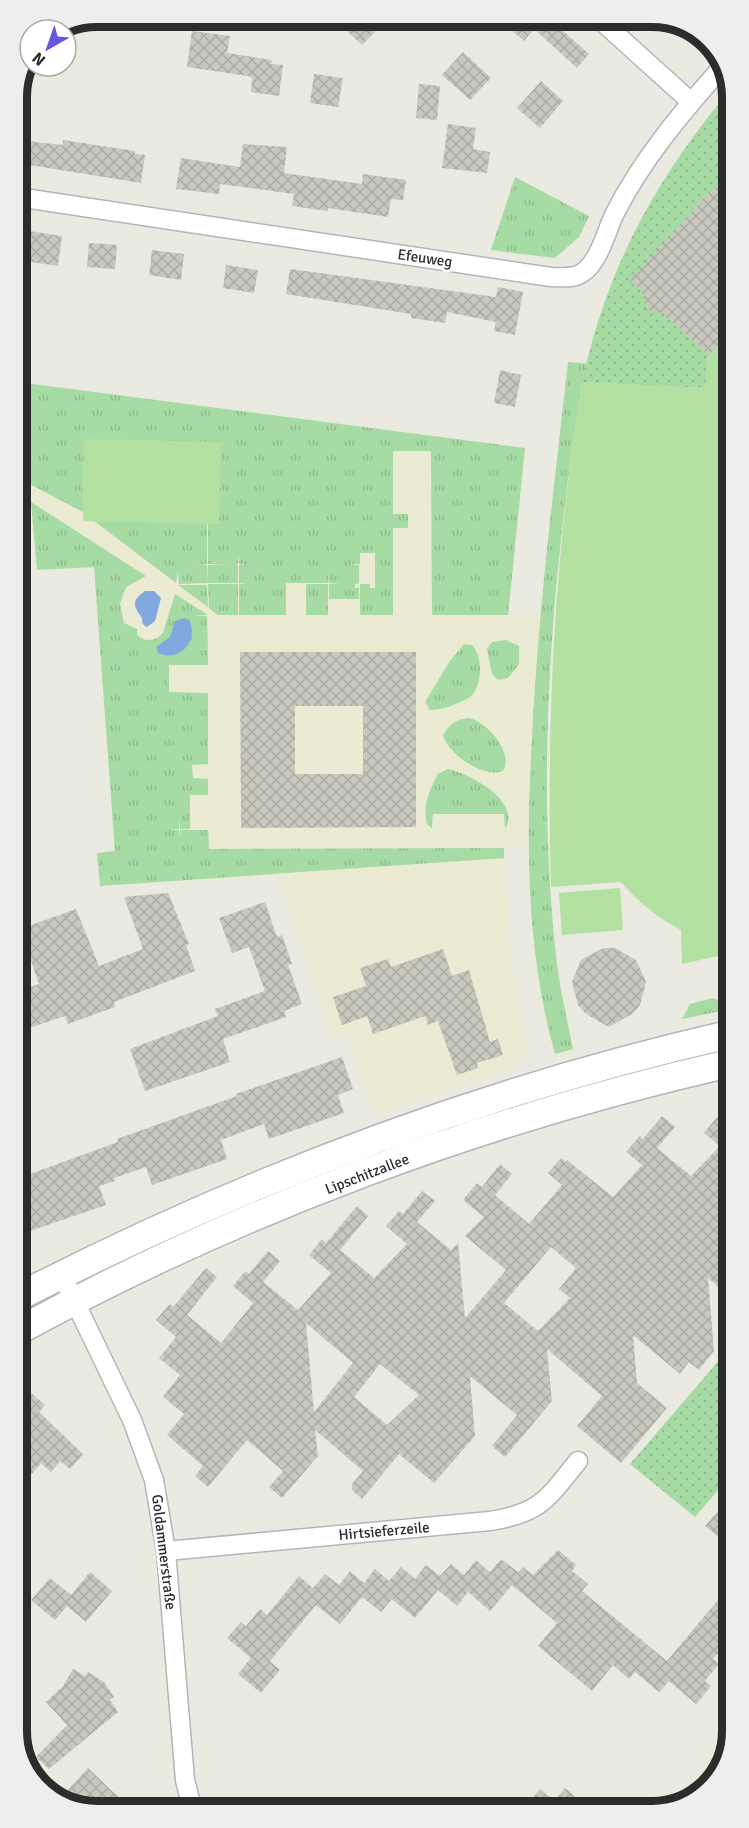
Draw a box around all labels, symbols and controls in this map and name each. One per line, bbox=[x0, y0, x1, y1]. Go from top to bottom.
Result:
north arrow bbox=[18, 18, 78, 78]
text: N bbox=[28, 47, 50, 70]
street label: Efeuweg bbox=[396, 245, 454, 271]
street label: Lipschitzallee bbox=[322, 1150, 412, 1198]
street label: Goldammerstraße bbox=[148, 1493, 180, 1611]
street label: Hirtsieferzeile bbox=[338, 1518, 430, 1544]

